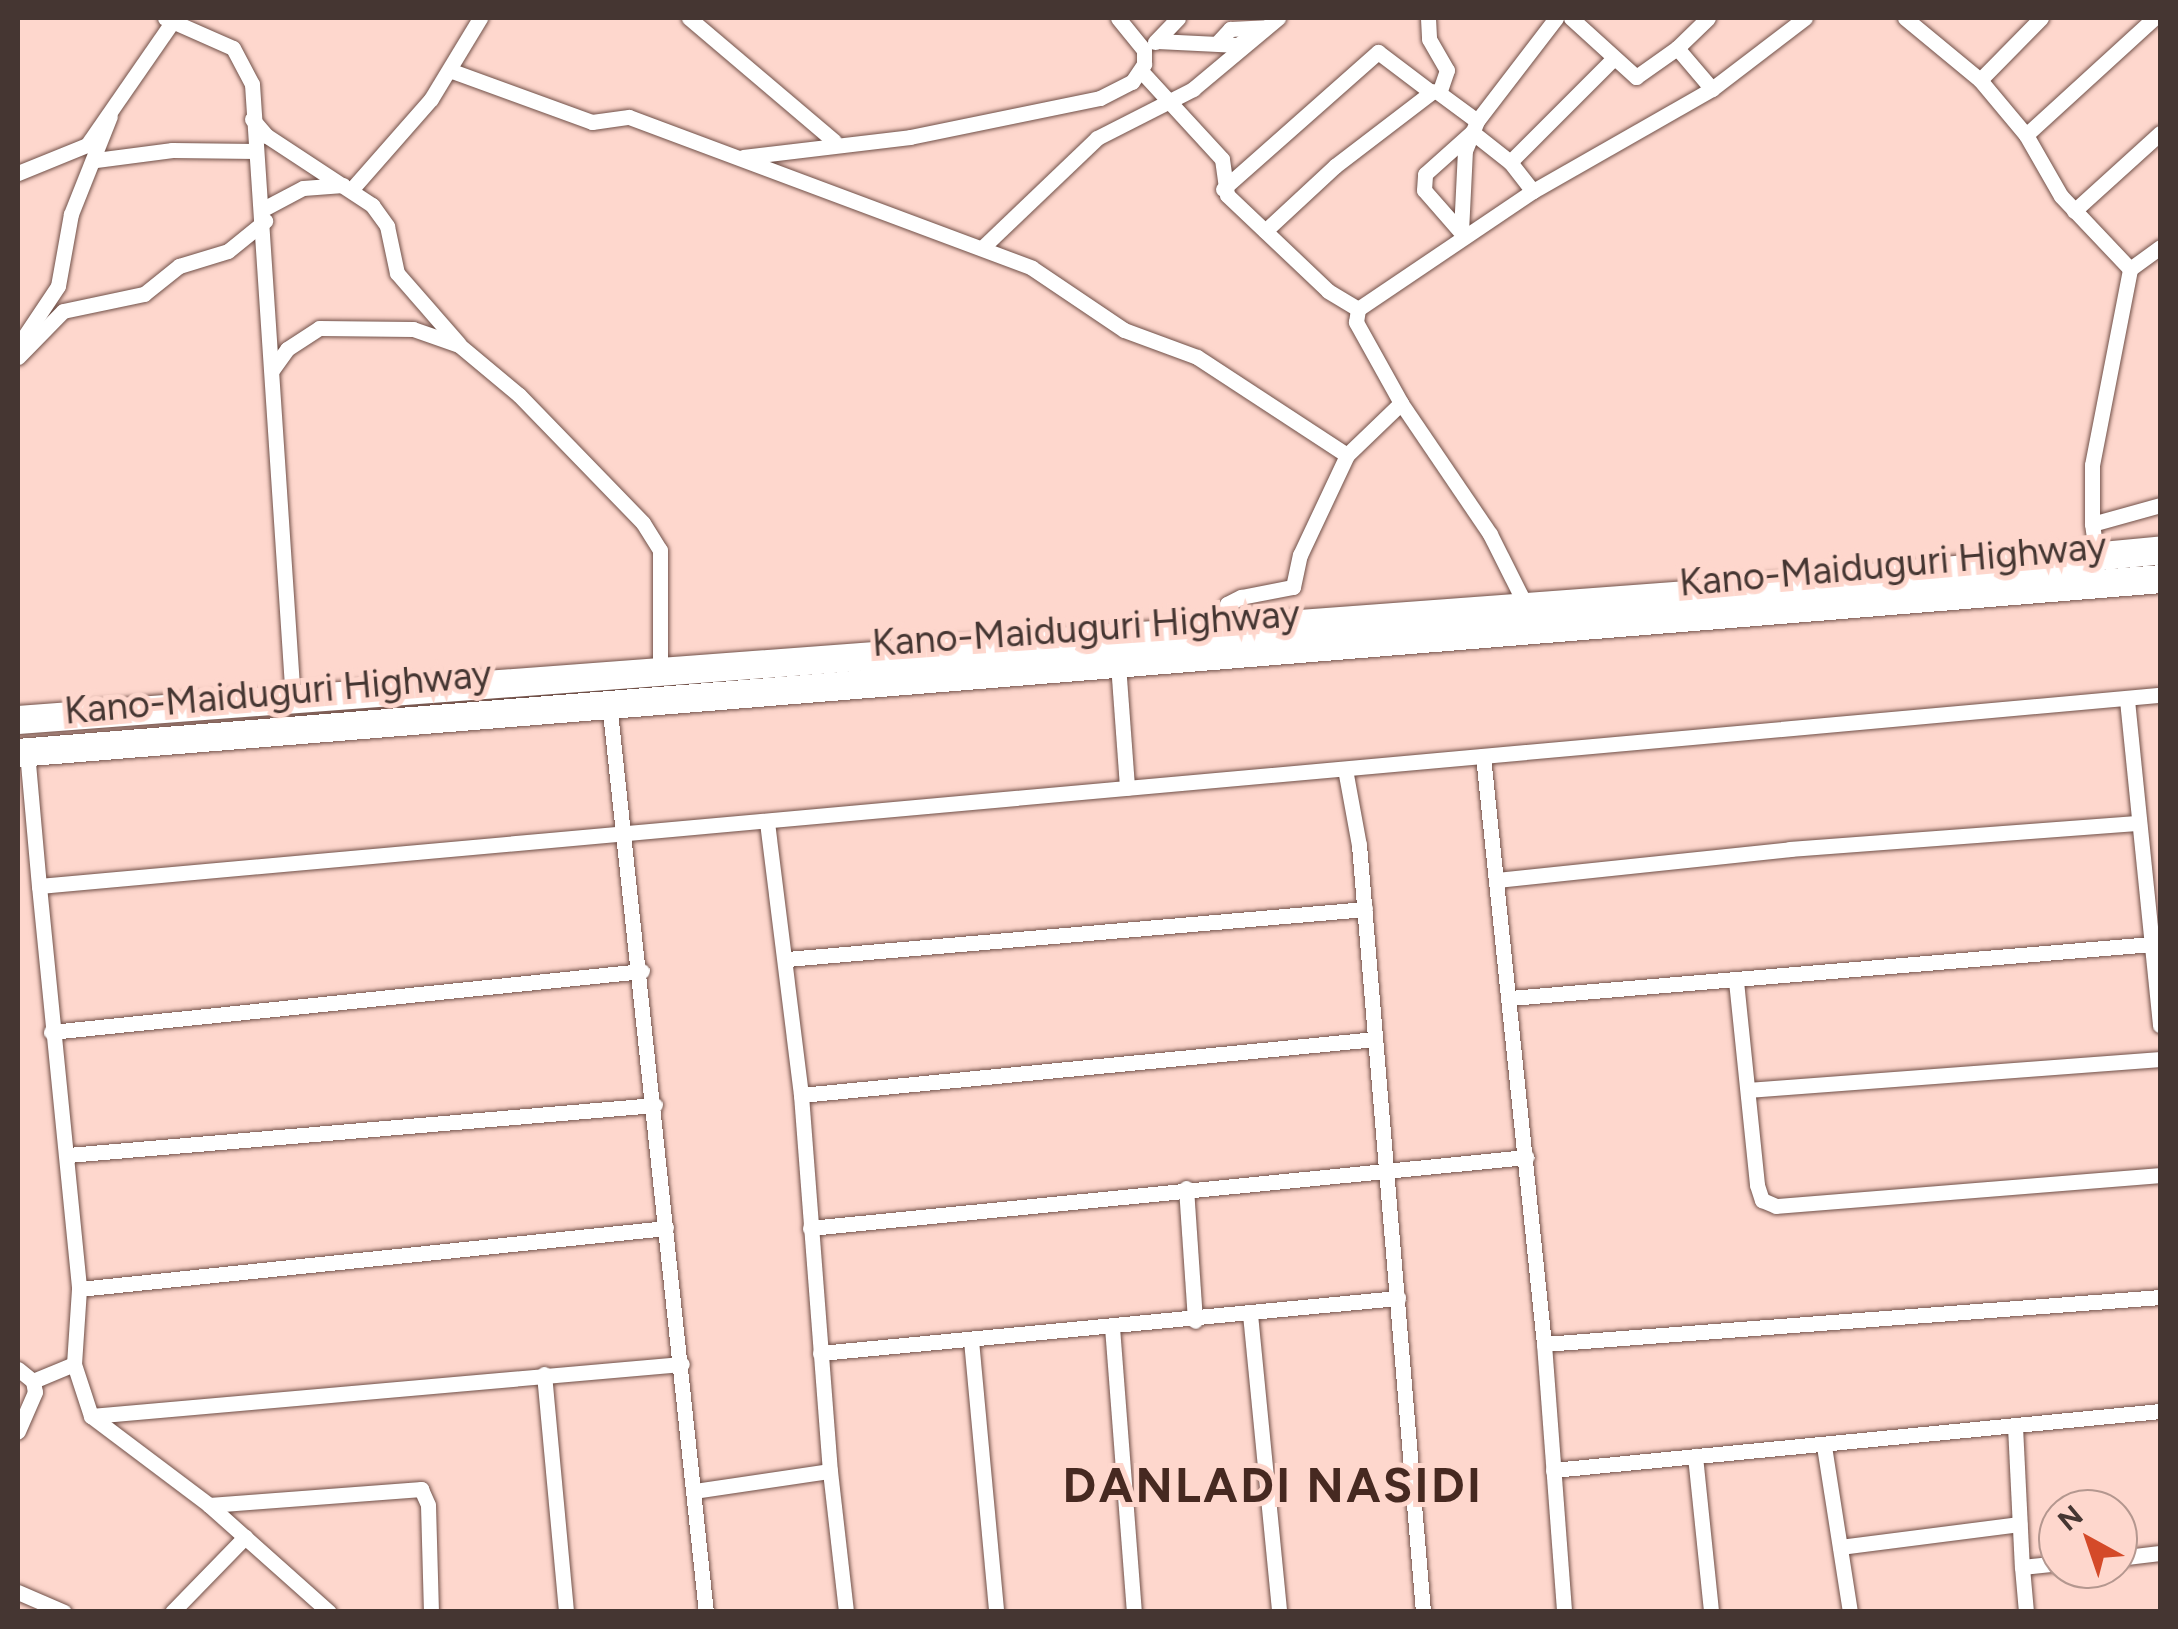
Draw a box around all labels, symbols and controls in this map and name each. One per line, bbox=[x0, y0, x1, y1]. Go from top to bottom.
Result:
street label: Kano-Maiduguri Highway bbox=[1677, 524, 2109, 606]
street label: Kano-Maiduguri Highway bbox=[871, 591, 1301, 667]
street label: Kano-Maiduguri Highway bbox=[62, 652, 494, 734]
district label: DANLADI NASIDI bbox=[1063, 1457, 1483, 1515]
north arrow bbox=[2038, 1489, 2138, 1589]
text: N bbox=[2051, 1498, 2089, 1538]

